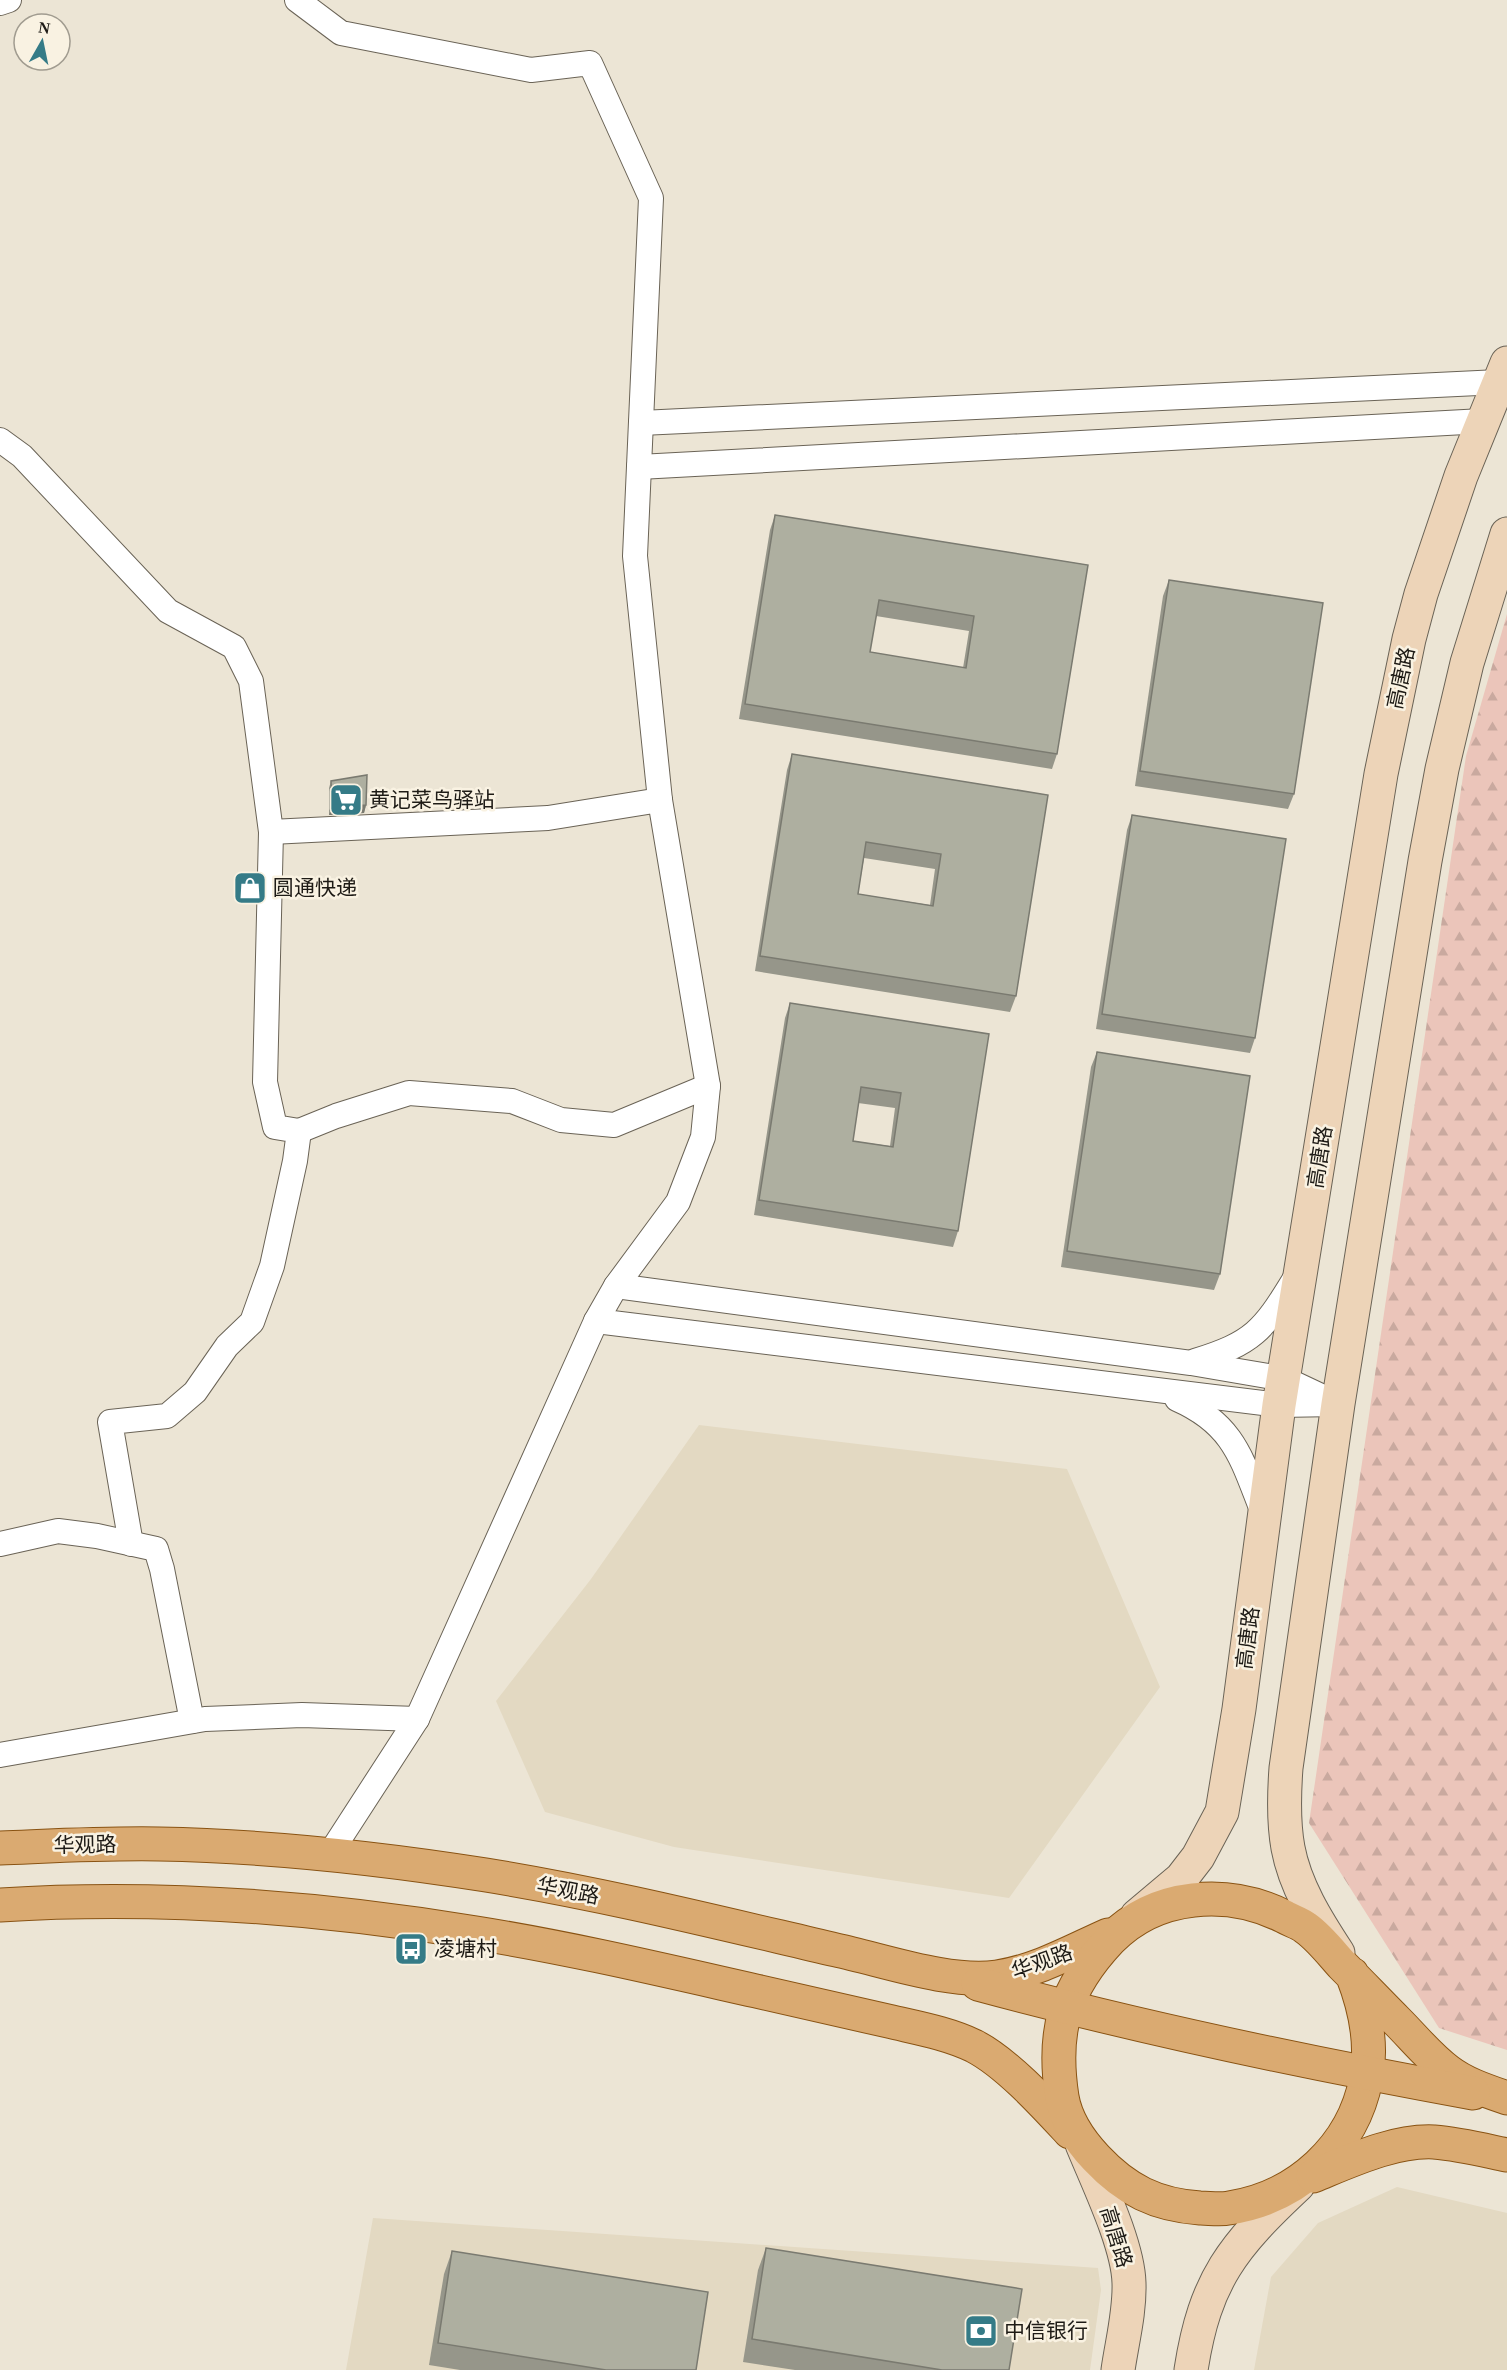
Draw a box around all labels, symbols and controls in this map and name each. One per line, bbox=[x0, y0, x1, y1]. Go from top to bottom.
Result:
north arrow bbox=[12, 12, 72, 72]
text: N bbox=[37, 18, 52, 37]
street label: 高唐路 bbox=[1383, 645, 1419, 711]
supermarket icon: 黄记菜鸟驿站 bbox=[328, 782, 364, 818]
place label: 黄记菜鸟驿站 bbox=[369, 788, 495, 812]
shop icon: 圆通快递 bbox=[232, 870, 268, 906]
place label: 圆通快递 bbox=[273, 876, 357, 900]
street label: 高唐路 bbox=[1303, 1124, 1337, 1190]
street label: 高唐路 bbox=[1232, 1605, 1264, 1671]
street label: 华观路 bbox=[53, 1832, 117, 1858]
street label: 华观路 bbox=[535, 1873, 601, 1909]
bus stop icon: 凌塘村 bbox=[393, 1931, 429, 1967]
place label: 凌塘村 bbox=[434, 1937, 497, 1961]
street label: 华观路 bbox=[1008, 1940, 1076, 1984]
street label: 高唐路 bbox=[1095, 2203, 1137, 2271]
bank icon: 中信银行 bbox=[963, 2313, 999, 2349]
place label: 中信银行 bbox=[1004, 2319, 1088, 2343]

